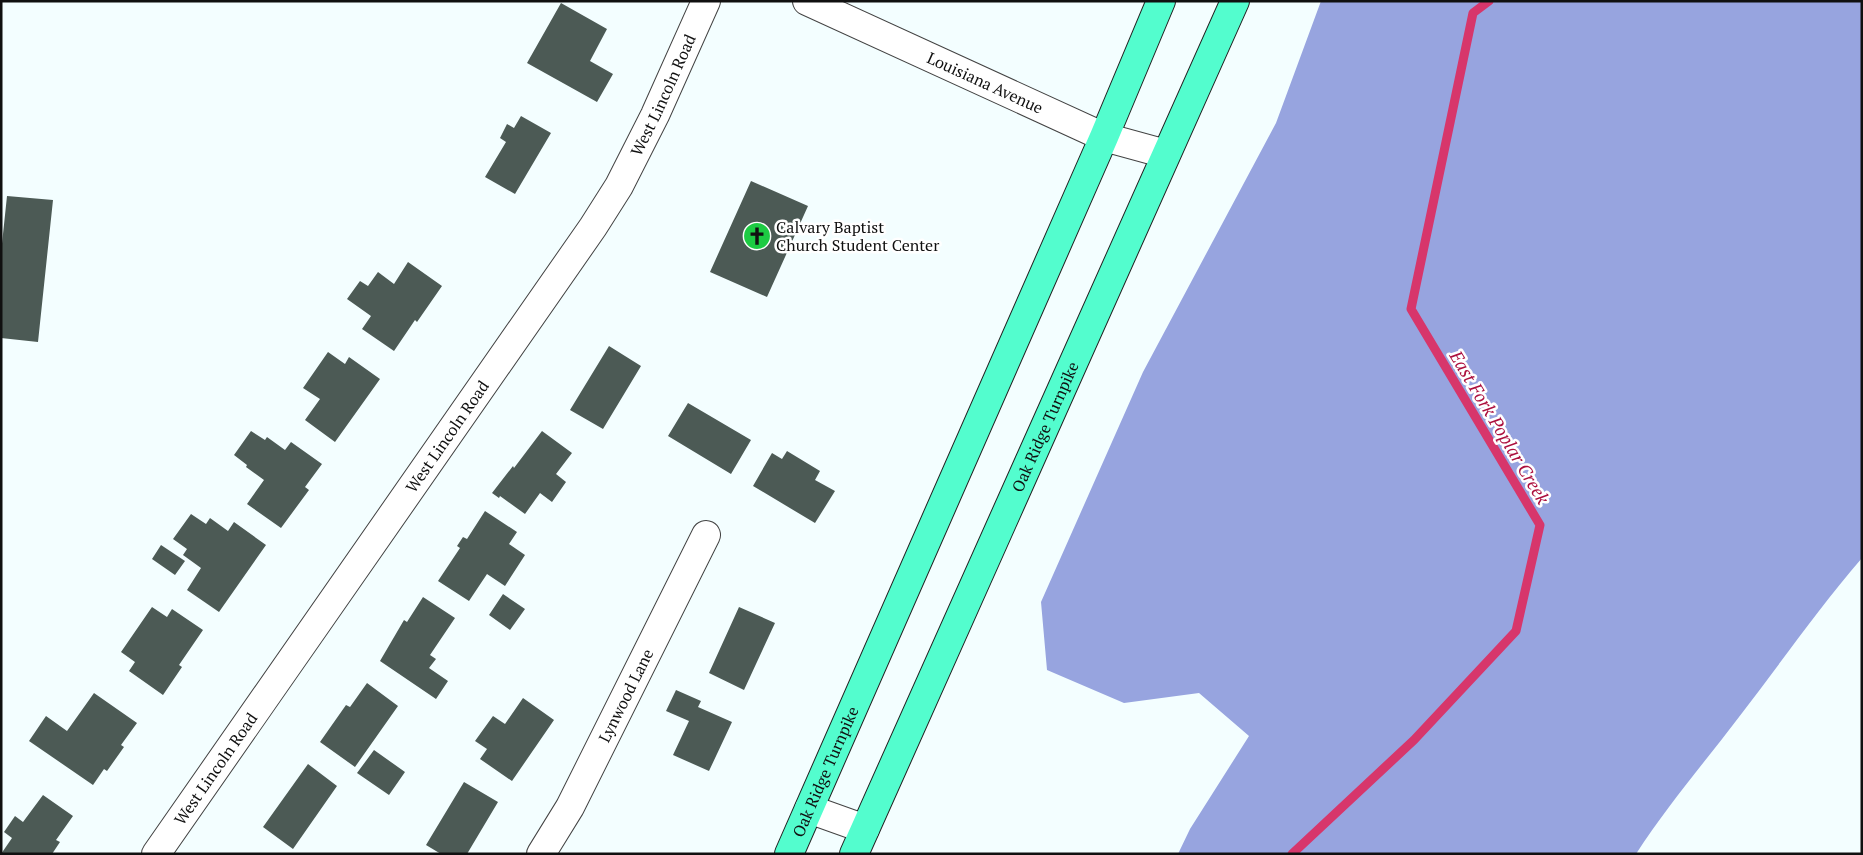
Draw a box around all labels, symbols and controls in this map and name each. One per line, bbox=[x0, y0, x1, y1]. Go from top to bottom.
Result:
street label: West Lincoln Road bbox=[625, 31, 701, 160]
street label: Louisiana Avenue bbox=[924, 47, 1047, 119]
place label: Calvary Baptist Church Student Center bbox=[776, 216, 940, 256]
church icon: Calvary Baptist Church Student Center bbox=[742, 221, 772, 251]
water label: East Fork Poplar Creek bbox=[1444, 345, 1556, 509]
street label: Oak Ridge Turnpike bbox=[1006, 358, 1084, 495]
street label: West Lincoln Road bbox=[400, 376, 494, 497]
street label: Lynwood Lane bbox=[593, 645, 658, 746]
street label: Oak Ridge Turnpike bbox=[787, 703, 864, 840]
street label: West Lincoln Road bbox=[169, 708, 262, 829]

